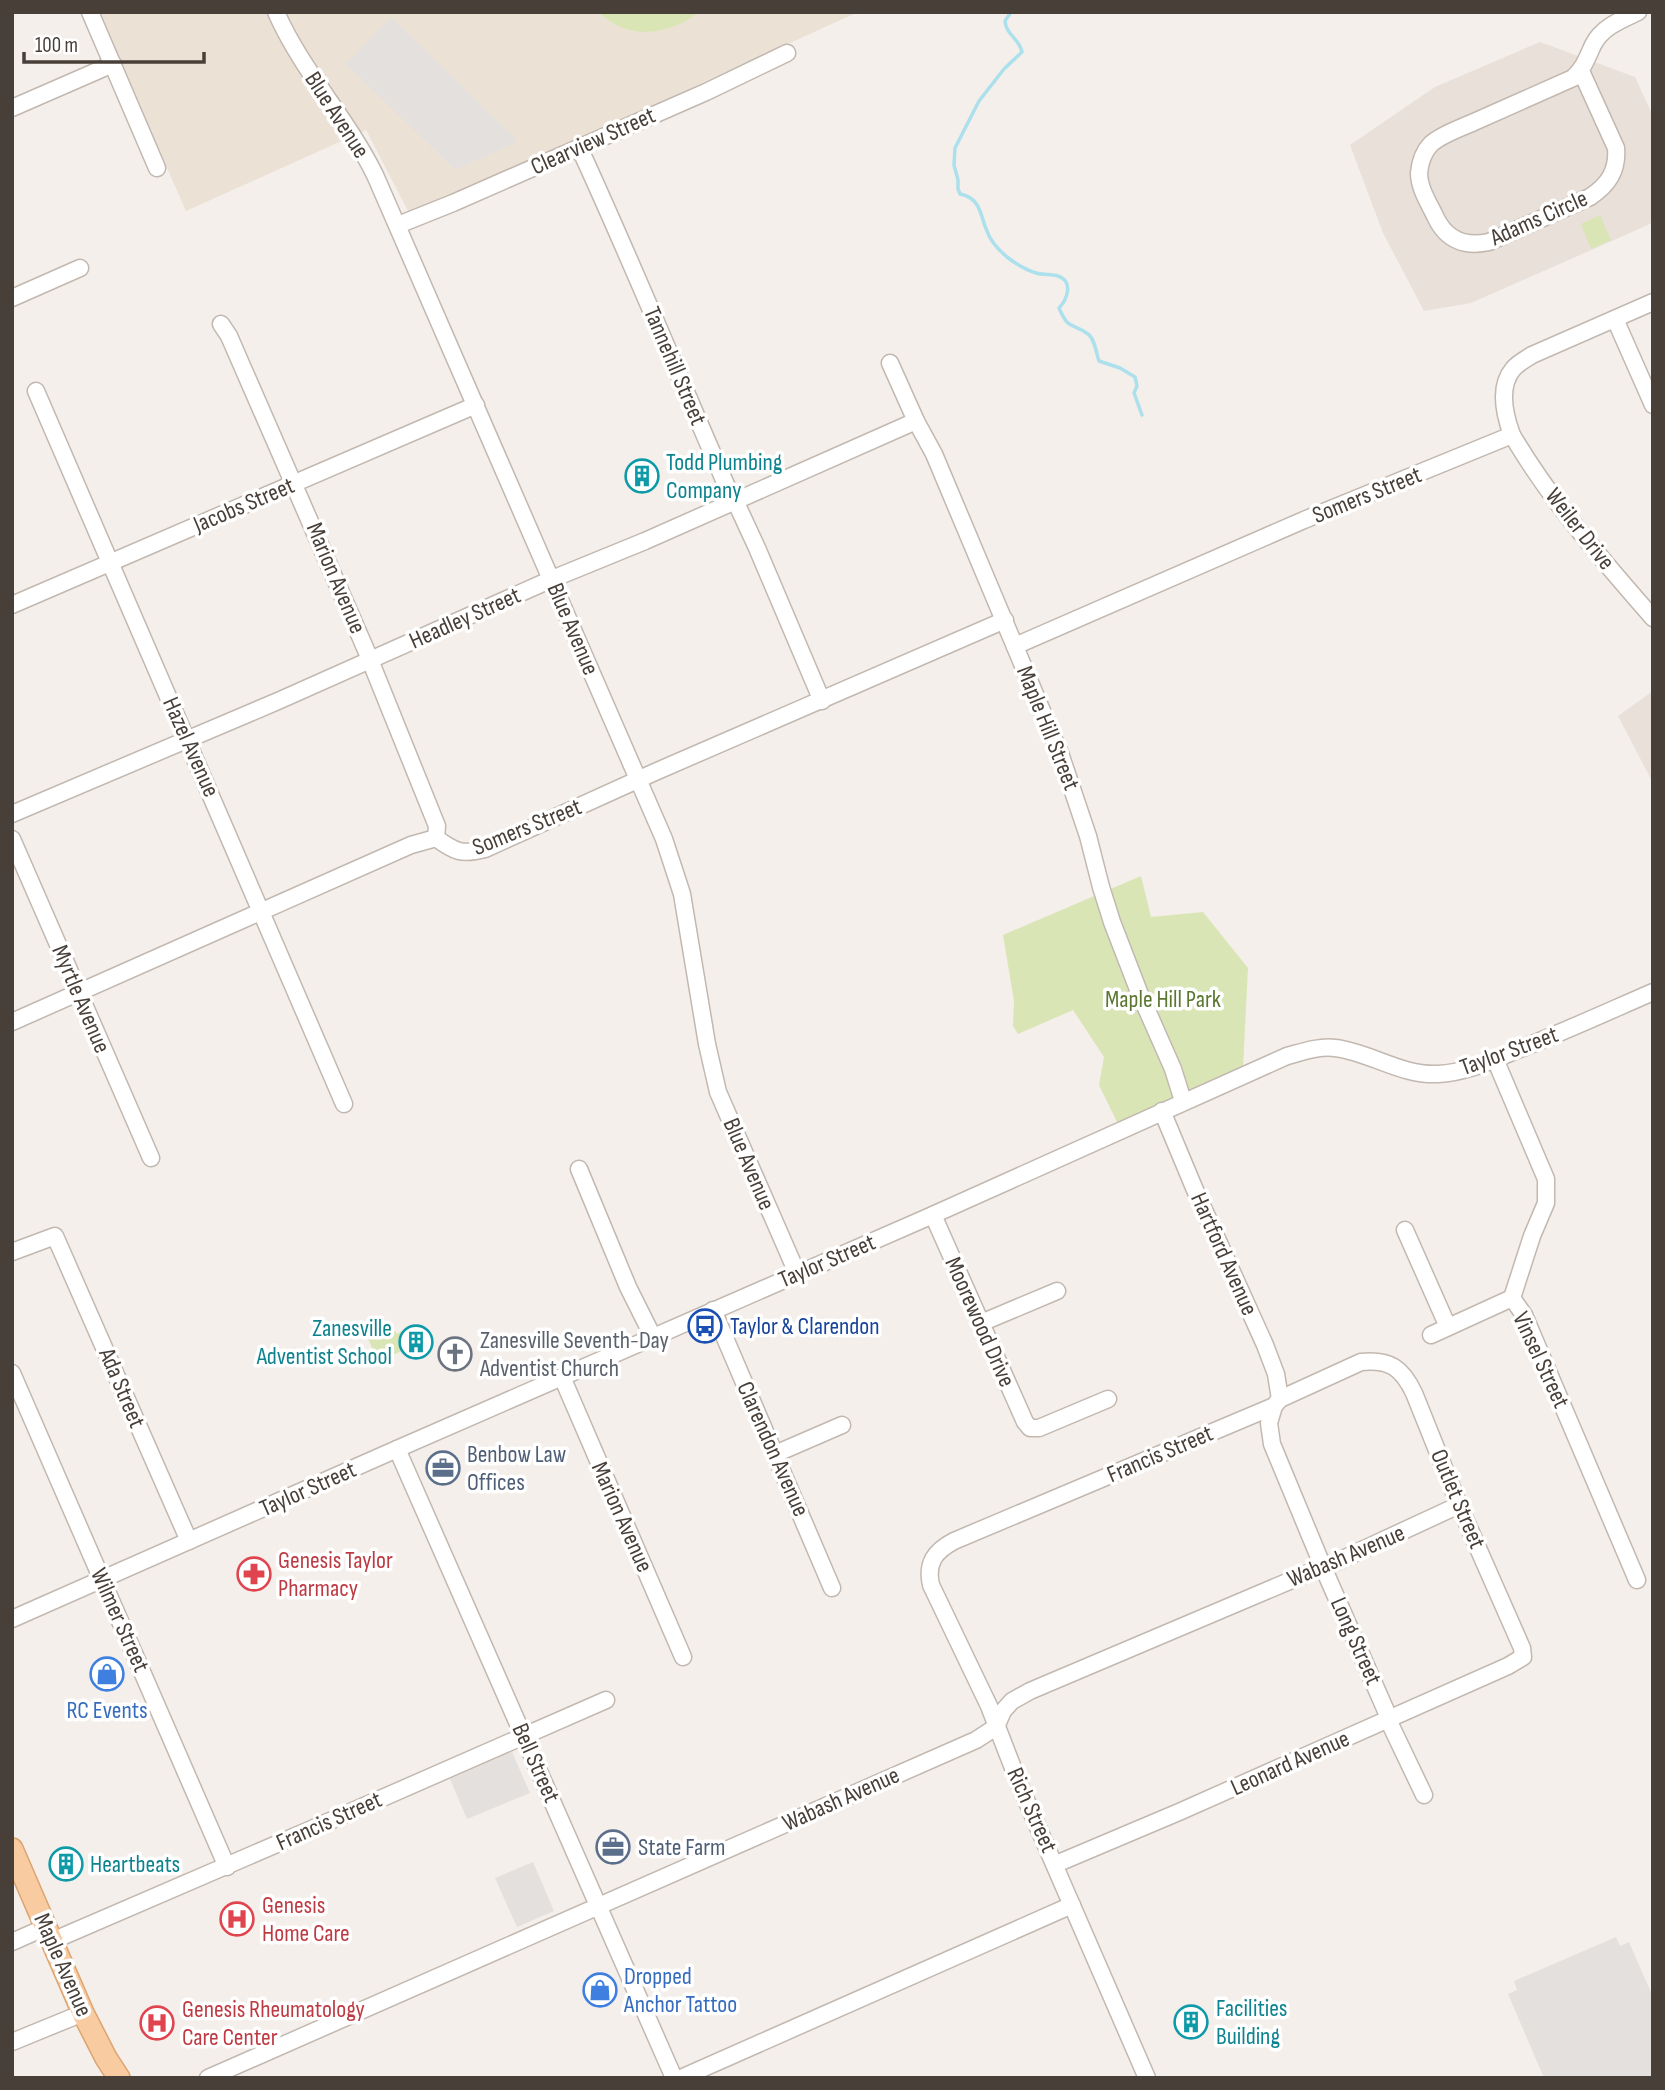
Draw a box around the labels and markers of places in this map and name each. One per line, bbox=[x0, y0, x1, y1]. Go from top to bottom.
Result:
place label: Todd Plumbing Company bbox=[666, 448, 782, 505]
building icon: Todd Plumbing Company bbox=[623, 457, 661, 495]
bus stop icon: Taylor & Clarendon bbox=[686, 1307, 724, 1345]
place label: Taylor & Clarendon bbox=[730, 1312, 880, 1341]
place label: Zanesville Adventist School bbox=[256, 1314, 392, 1371]
building icon: Zanesville Adventist School bbox=[397, 1323, 435, 1361]
place label: Zanesville Seventh-Day Adventist Church bbox=[479, 1326, 669, 1383]
church icon: Zanesville Seventh-Day Adventist Church bbox=[436, 1335, 474, 1373]
place label: Benbow Law Offices bbox=[467, 1440, 566, 1497]
office icon: Benbow Law Offices bbox=[424, 1449, 462, 1487]
place label: Genesis Taylor Pharmacy bbox=[278, 1546, 393, 1603]
pharmacy icon: Genesis Taylor Pharmacy bbox=[235, 1555, 273, 1593]
shop icon: RC Events bbox=[88, 1655, 126, 1693]
place label: RC Events bbox=[66, 1696, 148, 1725]
office icon: State Farm bbox=[594, 1828, 632, 1866]
place label: State Farm bbox=[638, 1833, 726, 1862]
building icon: Heartbeats bbox=[47, 1845, 85, 1883]
place label: Heartbeats bbox=[90, 1850, 180, 1879]
place label: Genesis Home Care bbox=[262, 1891, 350, 1948]
hospital icon: Genesis Home Care bbox=[218, 1900, 256, 1938]
place label: Dropped Anchor Tattoo bbox=[623, 1962, 737, 2019]
shop icon: Dropped Anchor Tattoo bbox=[581, 1971, 619, 2009]
place label: Facilities Building bbox=[1216, 1994, 1287, 2051]
place label: Genesis Rheumatology Care Center bbox=[182, 1995, 365, 2052]
building icon: Facilities Building bbox=[1172, 2003, 1210, 2041]
hospital icon: Genesis Rheumatology Care Center bbox=[138, 2004, 176, 2042]

